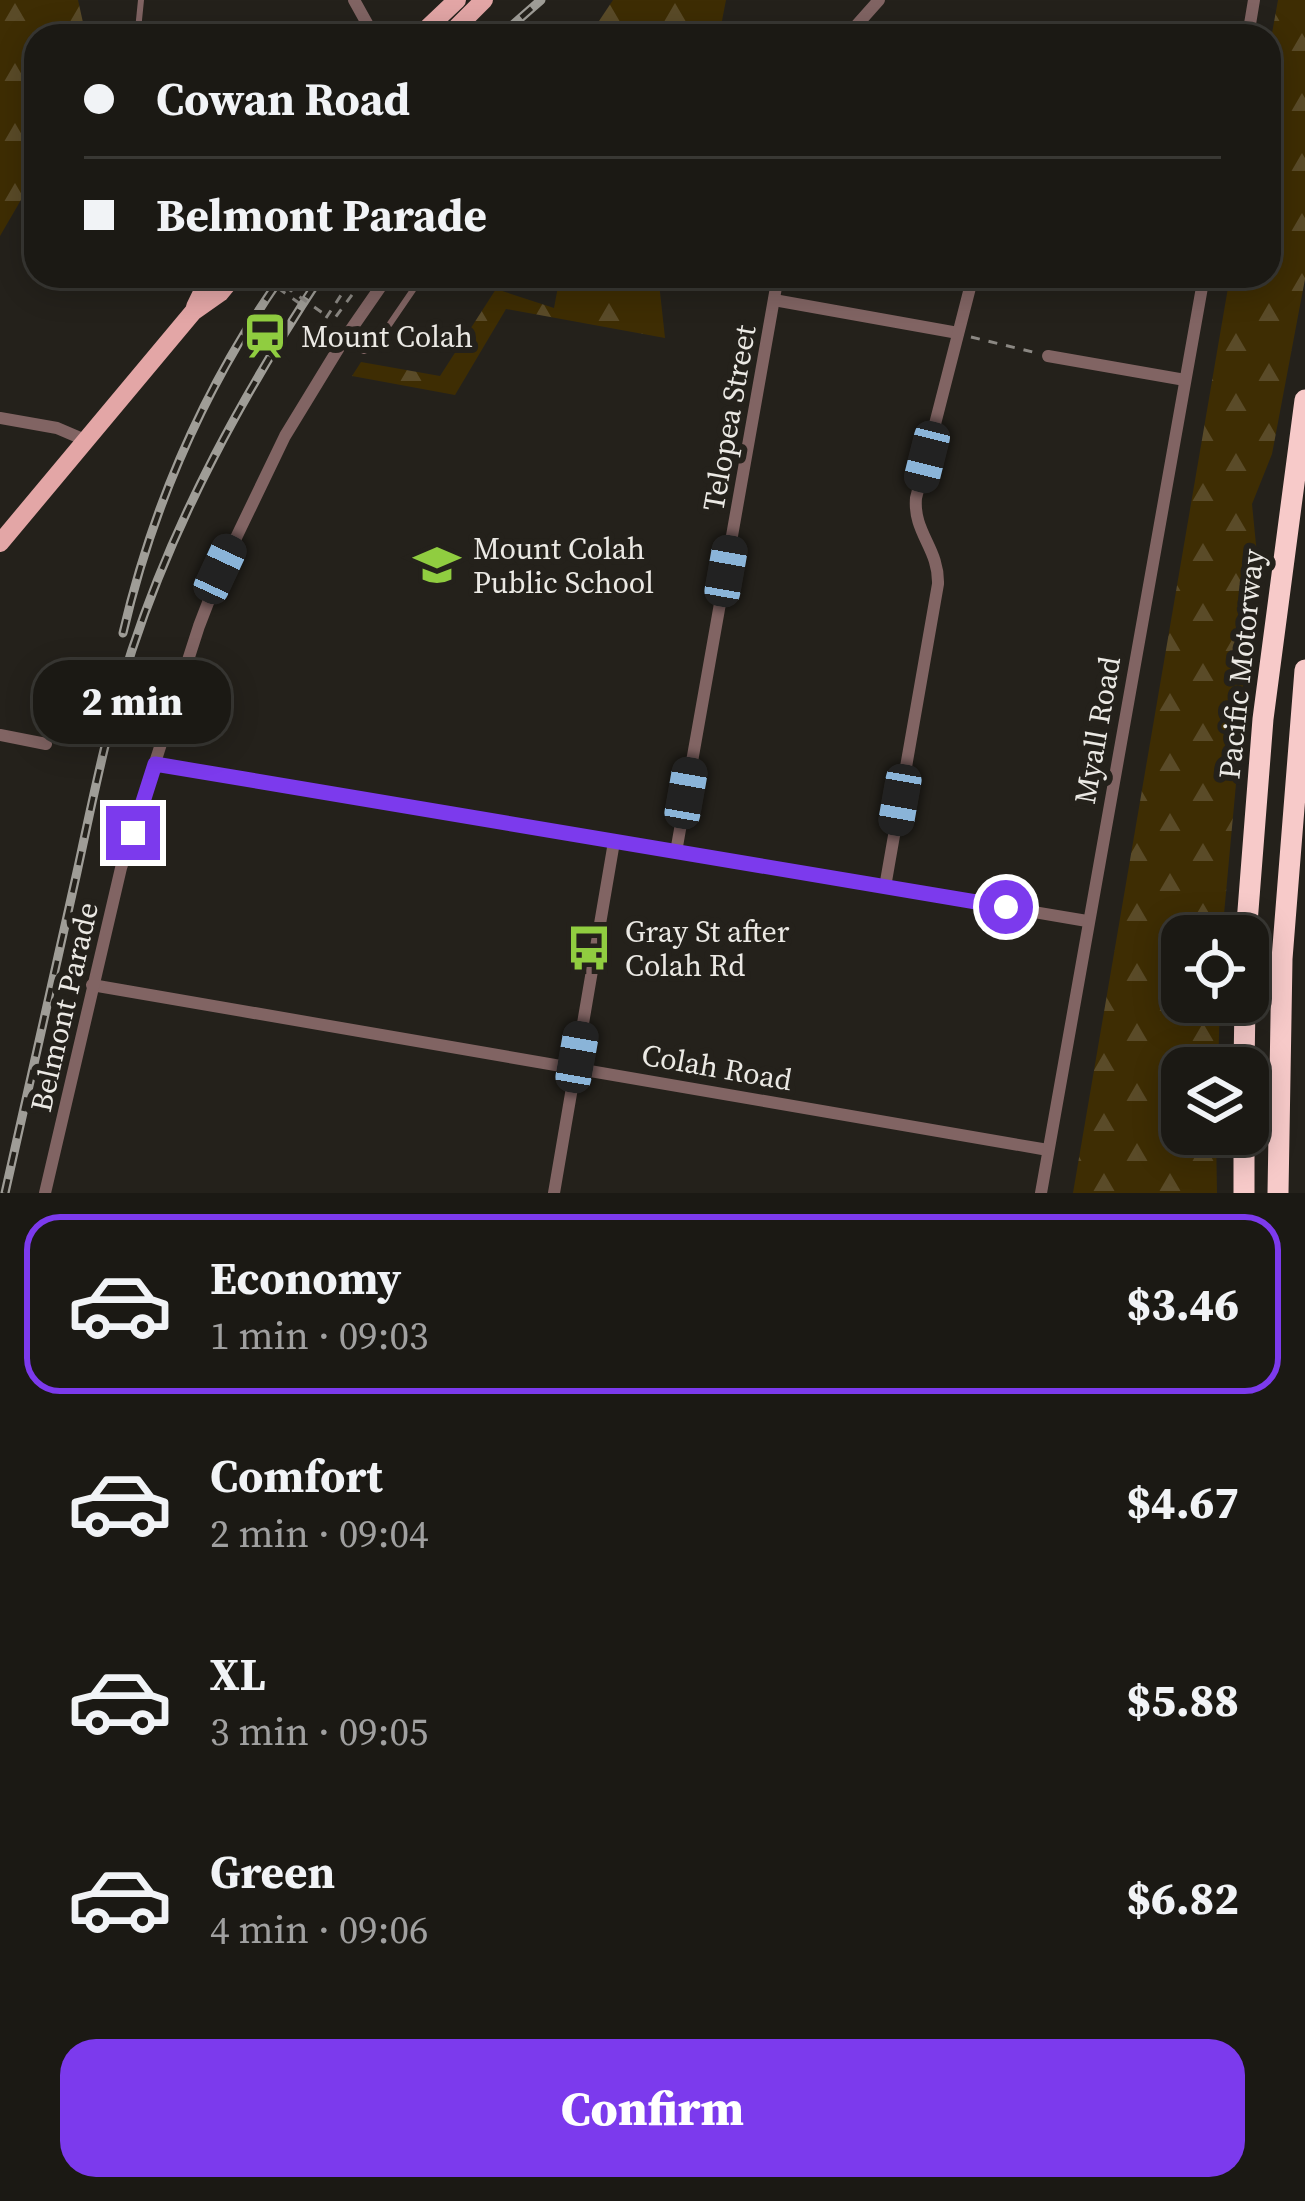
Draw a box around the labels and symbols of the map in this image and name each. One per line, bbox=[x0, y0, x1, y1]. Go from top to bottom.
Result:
station icon: Mount Colah bbox=[240, 311, 290, 361]
place label: Mount Colah bbox=[301, 316, 473, 357]
street label: Telopea Street bbox=[692, 321, 766, 514]
car bbox=[901, 418, 953, 496]
place label: Mount Colah Public School bbox=[473, 528, 654, 603]
car bbox=[188, 529, 252, 609]
car bbox=[702, 532, 750, 610]
school or university icon: Mount Colah Public School bbox=[412, 540, 462, 590]
street label: Pacific Motorway bbox=[1209, 546, 1274, 781]
street label: Myall Road bbox=[1064, 653, 1130, 807]
callout: 2 min bbox=[34, 659, 232, 743]
car bbox=[662, 754, 710, 832]
car bbox=[876, 761, 924, 839]
route end bbox=[106, 806, 160, 860]
route start bbox=[979, 880, 1033, 934]
street label: Belmont Parade bbox=[20, 898, 108, 1116]
place label: Gray St after Colah Rd bbox=[625, 911, 790, 986]
bus stop icon: Gray St after Colah Rd bbox=[564, 923, 614, 973]
car bbox=[553, 1018, 601, 1096]
street label: Colah Road bbox=[639, 1034, 795, 1100]

